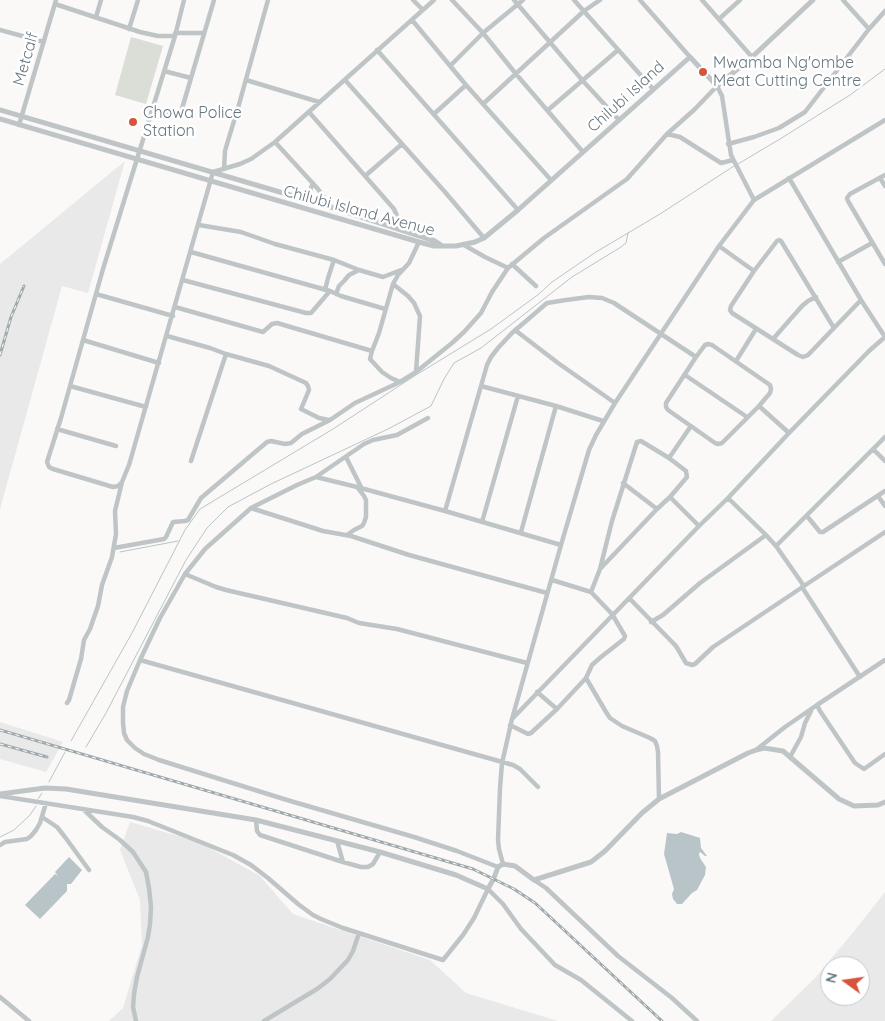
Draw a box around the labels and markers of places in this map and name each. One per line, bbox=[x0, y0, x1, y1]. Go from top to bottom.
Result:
place label: Mwamba Ng'ombe Meat Cutting Centre bbox=[713, 53, 861, 91]
marker: Mwamba Ng'ombe Meat Cutting Centre bbox=[697, 66, 709, 78]
place label: Chowa Police Station bbox=[143, 103, 242, 141]
marker: Chowa Police Station bbox=[127, 116, 139, 128]

